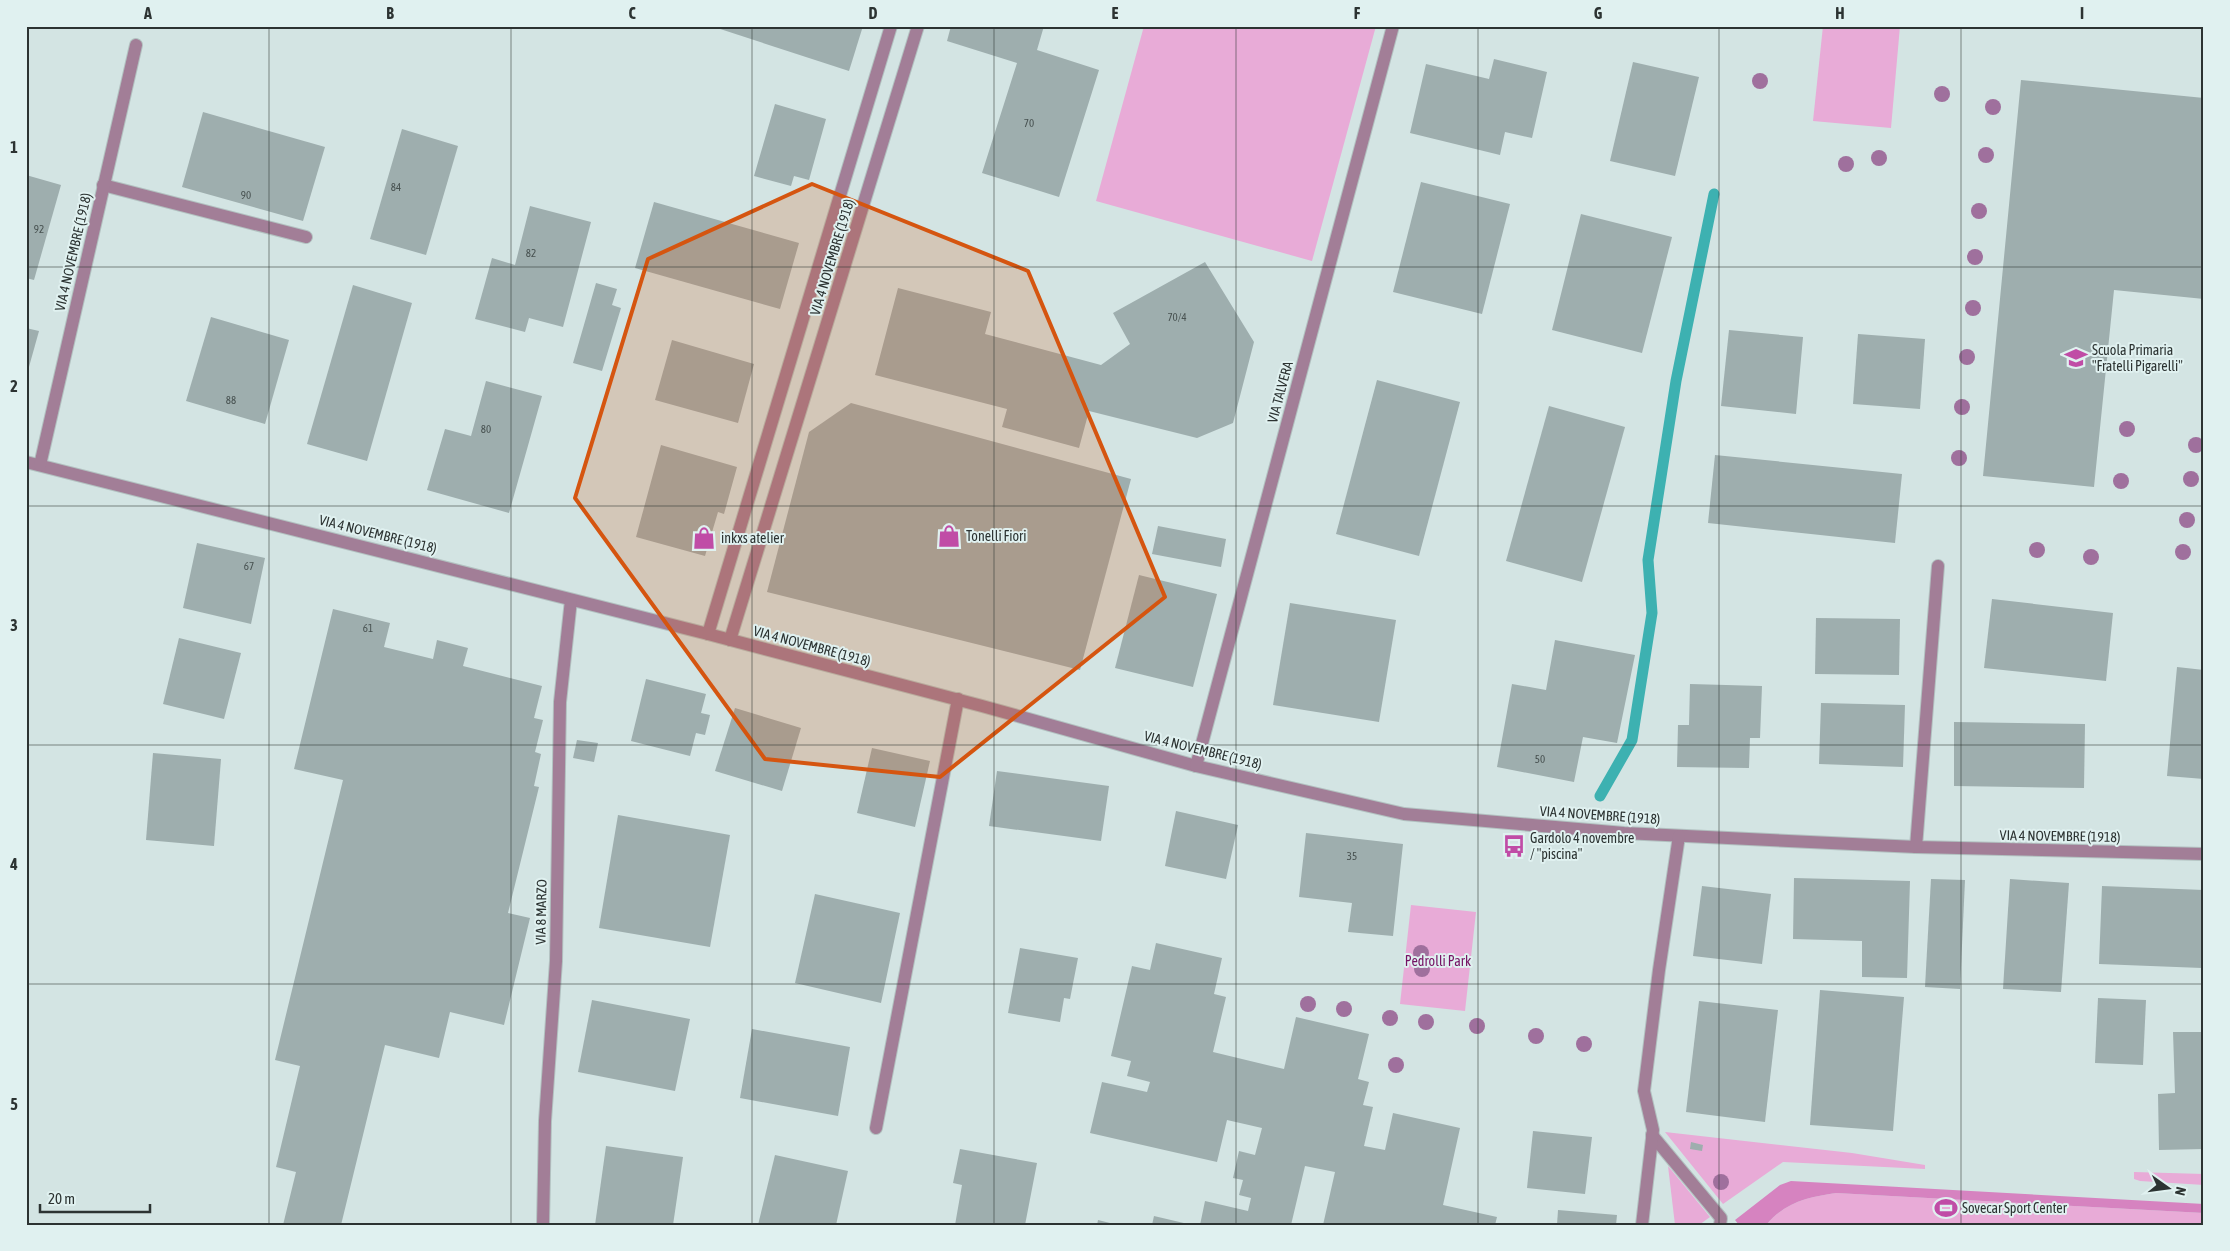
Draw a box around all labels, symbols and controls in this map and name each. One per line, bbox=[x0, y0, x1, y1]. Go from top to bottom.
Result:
text: A bbox=[143, 4, 152, 22]
text: B bbox=[386, 4, 394, 22]
text: C bbox=[628, 4, 636, 22]
text: D bbox=[869, 4, 878, 22]
text: E bbox=[1112, 4, 1119, 22]
text: F bbox=[1354, 4, 1361, 22]
text: G bbox=[1594, 4, 1603, 22]
text: H bbox=[1835, 4, 1845, 22]
text: I bbox=[2080, 4, 2084, 22]
house number: 70 bbox=[1024, 117, 1034, 129]
text: 1 bbox=[10, 138, 18, 156]
house number: 84 bbox=[391, 181, 401, 193]
house number: 90 bbox=[241, 189, 251, 201]
street label: VIA 4 NOVEMBRE (1918) bbox=[52, 191, 94, 313]
street label: VIA 4 NOVEMBRE (1918) bbox=[807, 197, 857, 317]
house number: 92 bbox=[34, 223, 44, 235]
house number: 82 bbox=[526, 247, 536, 259]
house number: 70/4 bbox=[1167, 311, 1187, 323]
place label: Scuola Primaria "Fratelli Pigarelli" bbox=[2092, 342, 2183, 374]
school or university icon: Scuola Primaria "Fratelli Pigarelli" bbox=[2063, 345, 2089, 371]
street label: VIA TALVERA bbox=[1264, 359, 1296, 424]
text: 2 bbox=[10, 377, 18, 395]
house number: 88 bbox=[226, 394, 236, 406]
house number: 80 bbox=[481, 423, 491, 435]
street label: VIA 4 NOVEMBRE (1918) bbox=[317, 512, 439, 556]
shop icon: Tonelli Fiori bbox=[936, 523, 962, 549]
shop icon: inkxs atelier bbox=[691, 525, 717, 551]
place label: Tonelli Fiori bbox=[966, 528, 1026, 544]
place label: inkxs atelier bbox=[721, 530, 785, 546]
house number: 67 bbox=[244, 560, 254, 572]
text: 3 bbox=[10, 616, 18, 634]
house number: 61 bbox=[363, 622, 373, 634]
street label: VIA 4 NOVEMBRE (1918) bbox=[752, 623, 872, 669]
street label: VIA 4 NOVEMBRE (1918) bbox=[1142, 728, 1264, 772]
house number: 50 bbox=[1535, 753, 1545, 765]
street label: VIA 4 NOVEMBRE (1918) bbox=[1539, 803, 1661, 827]
street label: VIA 4 NOVEMBRE (1918) bbox=[1999, 827, 2121, 845]
place label: Gardolo 4 novembre / "piscina" bbox=[1530, 830, 1634, 862]
bus stop icon: Gardolo 4 novembre / "piscina" bbox=[1501, 833, 1527, 859]
house number: 35 bbox=[1347, 850, 1357, 862]
text: 4 bbox=[9, 855, 18, 873]
street label: VIA 8 MARZO bbox=[532, 879, 550, 945]
park label: Pedrolli Park bbox=[1405, 953, 1471, 969]
text: 5 bbox=[10, 1095, 18, 1113]
north arrow bbox=[2142, 1164, 2192, 1214]
scale bar bbox=[40, 1181, 150, 1213]
text: N bbox=[2172, 1185, 2189, 1197]
text: 20 m bbox=[48, 1190, 75, 1207]
sports icon: Sovecar Sport Center bbox=[1933, 1195, 1959, 1221]
place label: Sovecar Sport Center bbox=[1962, 1200, 2068, 1216]

